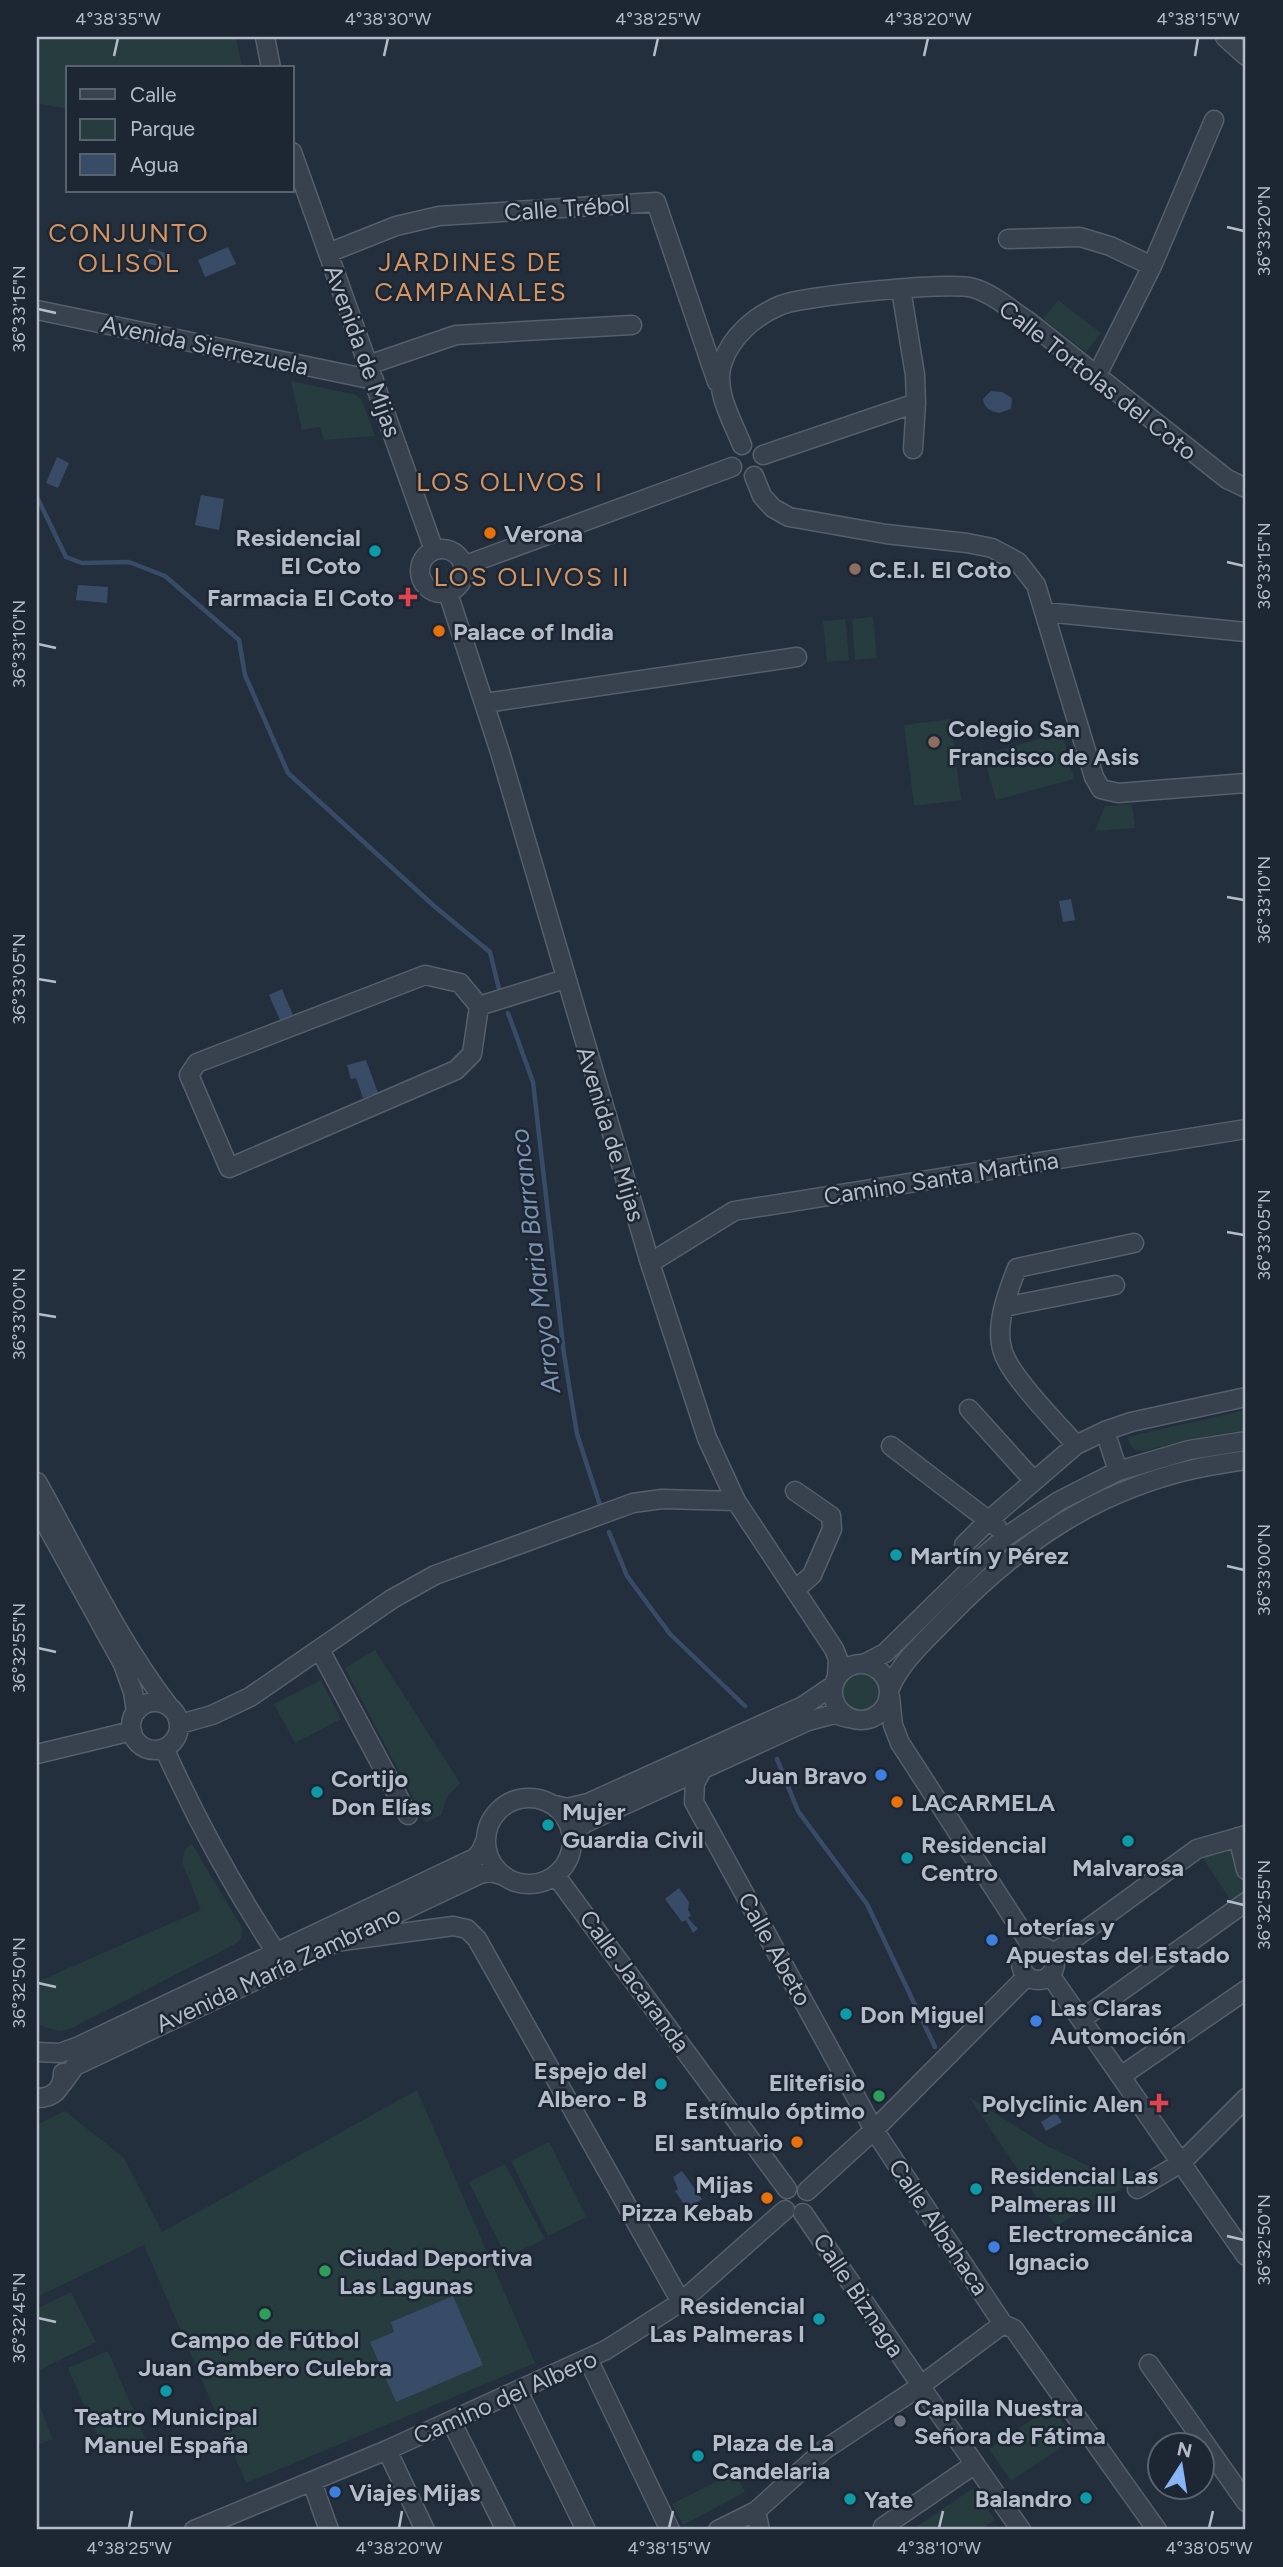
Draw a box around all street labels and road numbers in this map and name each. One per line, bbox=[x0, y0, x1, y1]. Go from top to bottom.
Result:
street label: Calle Trébol bbox=[503, 189, 631, 227]
street label: Avenida de Mijas bbox=[318, 261, 408, 441]
street label: Calle Tortolas del Coto bbox=[993, 294, 1203, 466]
street label: Avenida Sierrezuela bbox=[99, 309, 311, 381]
street label: Avenida de Mijas bbox=[571, 1043, 651, 1225]
street label: Camino Santa Martina bbox=[822, 1145, 1060, 1211]
street label: Calle Abeto bbox=[732, 1887, 818, 2011]
street label: Avenida María Zambrano bbox=[151, 1900, 405, 2038]
street label: Calle Jacaranda bbox=[574, 1904, 696, 2058]
street label: Calle Albahaca bbox=[883, 2153, 995, 2301]
street label: Calle Biznaga bbox=[807, 2228, 911, 2362]
street label: Camino del Albero bbox=[409, 2344, 601, 2450]

